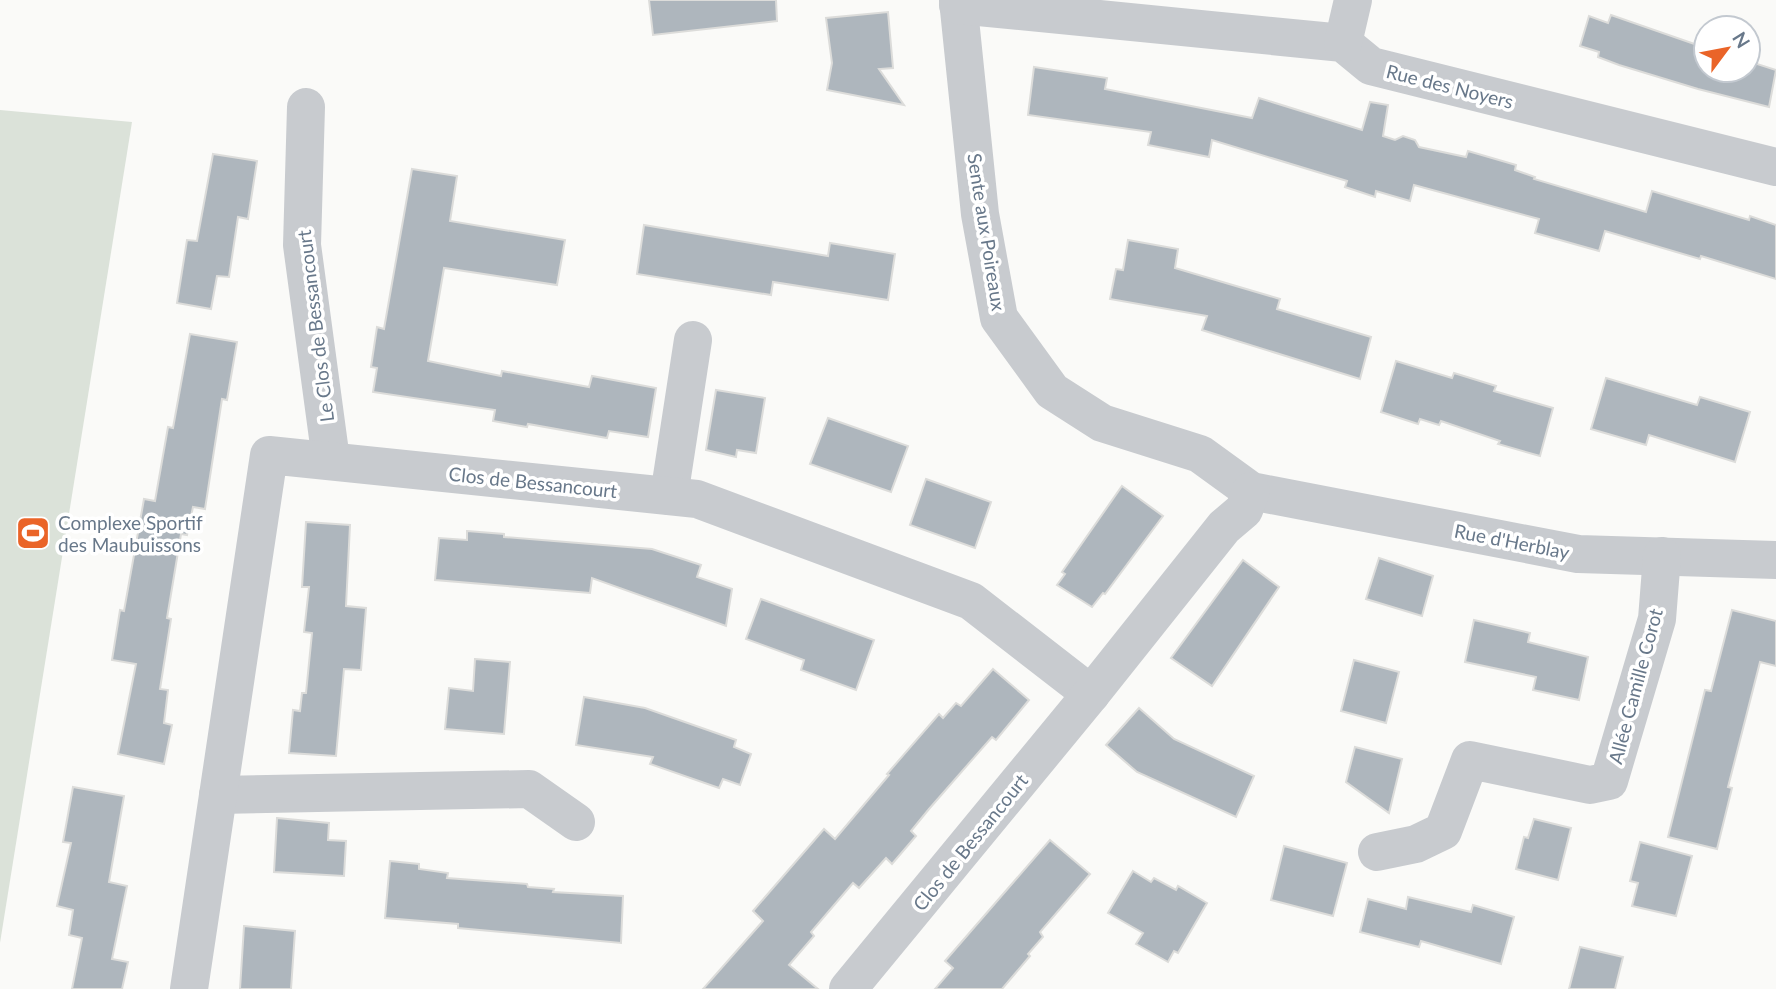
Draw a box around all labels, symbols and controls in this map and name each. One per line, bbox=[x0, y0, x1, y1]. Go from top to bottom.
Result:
north arrow bbox=[1692, 14, 1762, 84]
text: N bbox=[1728, 27, 1755, 52]
street label: Rue des Noyers bbox=[1384, 59, 1516, 113]
street label: Sente aux Poireaux bbox=[963, 152, 1011, 313]
street label: Le Clos de Bessancourt bbox=[292, 229, 338, 423]
street label: Clos de Bessancourt bbox=[448, 462, 619, 502]
place label: Complexe Sportif des Maubuissons bbox=[58, 511, 203, 556]
sports icon: Complexe Sportif des Maubuissons bbox=[14, 514, 52, 552]
street label: Rue d'Herblay bbox=[1452, 519, 1572, 563]
street label: Allée Camille Corot bbox=[1603, 606, 1667, 766]
street label: Clos de Bessancourt bbox=[908, 769, 1032, 915]

